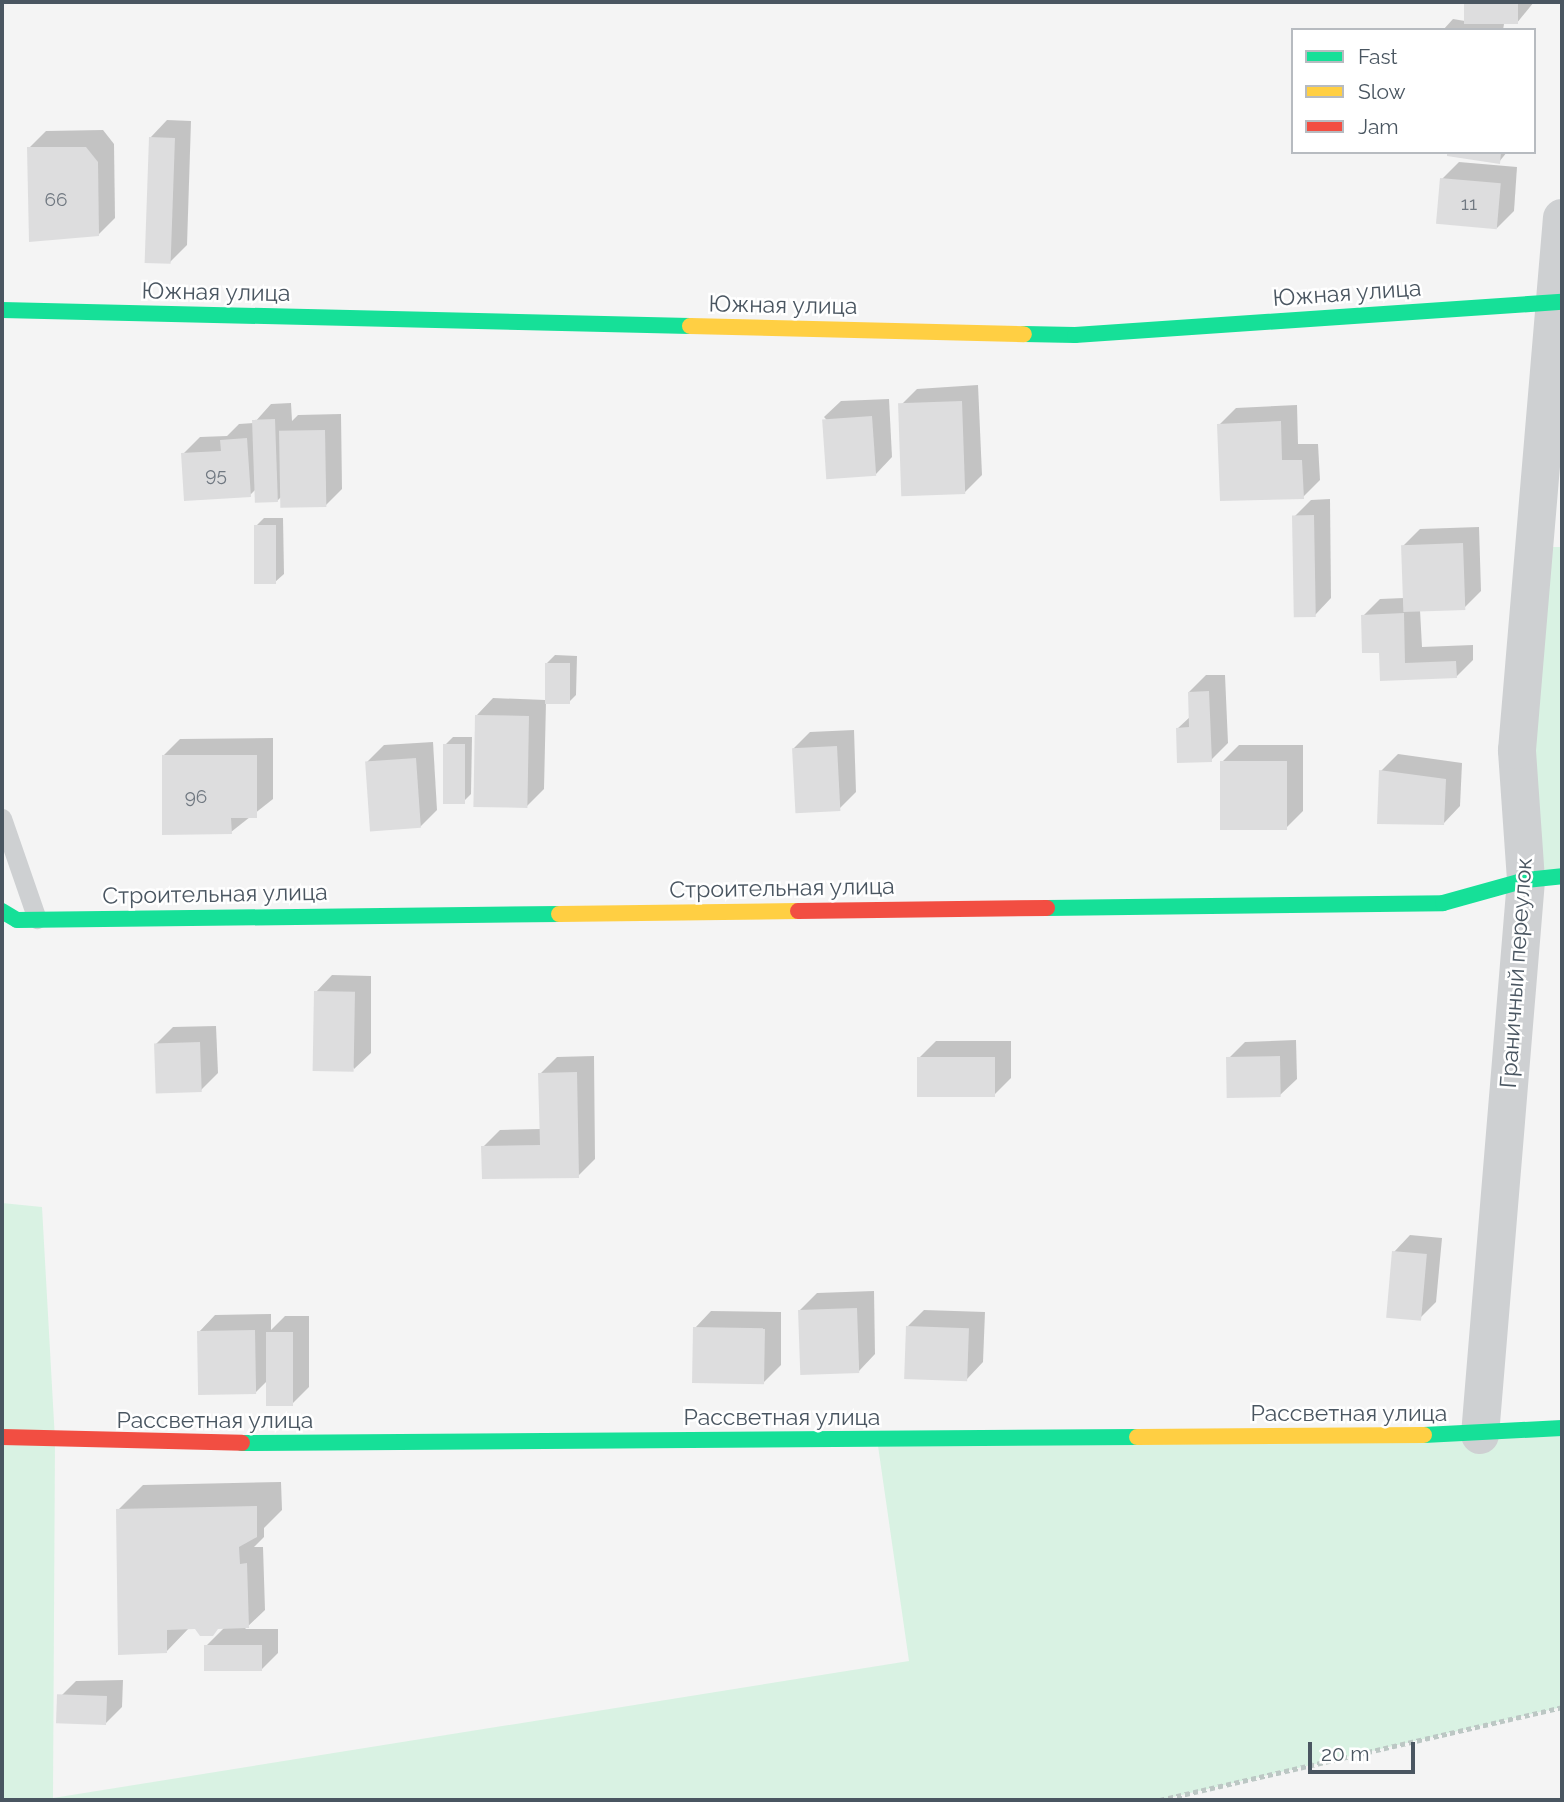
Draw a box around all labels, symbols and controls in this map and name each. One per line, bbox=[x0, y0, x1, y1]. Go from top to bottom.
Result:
legend bbox=[1291, 28, 1536, 154]
text: Fast bbox=[1358, 44, 1398, 69]
text: Slow bbox=[1358, 79, 1406, 104]
text: Jam bbox=[1358, 114, 1399, 139]
house number: 66 bbox=[45, 189, 67, 211]
house number: 11 bbox=[1461, 193, 1477, 215]
street label: Южная улица bbox=[1271, 274, 1423, 312]
street label: Южная улица bbox=[141, 277, 291, 307]
street label: Южная улица bbox=[708, 290, 858, 320]
house number: 95 bbox=[205, 464, 227, 486]
house number: 96 bbox=[185, 786, 207, 808]
street label: Граничный переулок bbox=[1494, 857, 1538, 1089]
street label: Строительная улица bbox=[669, 872, 895, 904]
street label: Строительная улица bbox=[102, 878, 328, 910]
street label: Рассветная улица bbox=[1250, 1399, 1448, 1427]
street label: Рассветная улица bbox=[683, 1403, 881, 1431]
street label: Рассветная улица bbox=[116, 1406, 314, 1434]
scale bar bbox=[1312, 1728, 1419, 1772]
text: 20 m bbox=[1321, 1741, 1369, 1766]

